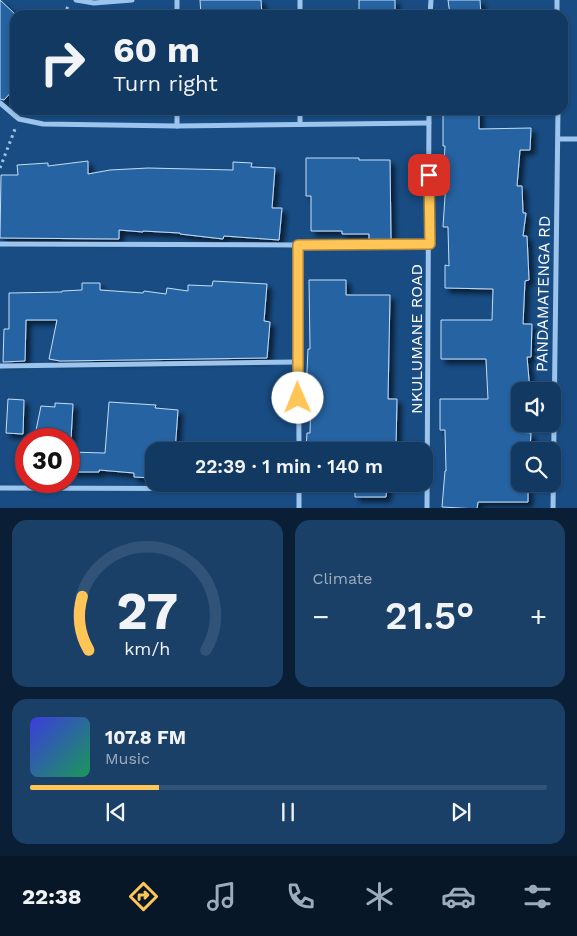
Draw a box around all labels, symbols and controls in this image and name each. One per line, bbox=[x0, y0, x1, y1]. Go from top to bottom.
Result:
text: 60 m bbox=[113, 29, 200, 71]
icon: right bbox=[30, 30, 95, 95]
text: Turn right bbox=[113, 71, 218, 96]
pin bbox=[408, 154, 450, 196]
icon: arrive bbox=[415, 161, 443, 189]
street label: PANDAMATENGA RD bbox=[532, 216, 554, 372]
street label: NKULUMANE ROAD bbox=[407, 264, 426, 414]
position arrow bbox=[271, 371, 323, 423]
map controls bbox=[511, 382, 561, 492]
button: sound bbox=[511, 382, 561, 432]
speed limit sign: 30 bbox=[15, 428, 80, 493]
button: search bbox=[511, 442, 561, 492]
text: 22:39 · 1 min · 140 m bbox=[195, 455, 383, 478]
text: Climate bbox=[313, 569, 373, 588]
text: 27 bbox=[116, 581, 178, 642]
text: 21.5° bbox=[385, 594, 474, 638]
text: − bbox=[313, 600, 329, 633]
text: + bbox=[530, 600, 547, 633]
text: km/h bbox=[124, 638, 170, 659]
text: 107.8 FM bbox=[105, 726, 186, 749]
text: Music bbox=[105, 749, 150, 768]
icon: previous bbox=[102, 798, 130, 826]
icon: pause bbox=[274, 798, 302, 826]
icon: next bbox=[447, 798, 475, 826]
icon: directions bbox=[126, 879, 161, 914]
icon: music bbox=[204, 879, 239, 914]
icon: phone bbox=[283, 879, 318, 914]
icon: climate bbox=[362, 879, 397, 914]
icon: car bbox=[441, 879, 476, 914]
icon: filters bbox=[520, 879, 555, 914]
text: 22:38 bbox=[22, 884, 82, 909]

